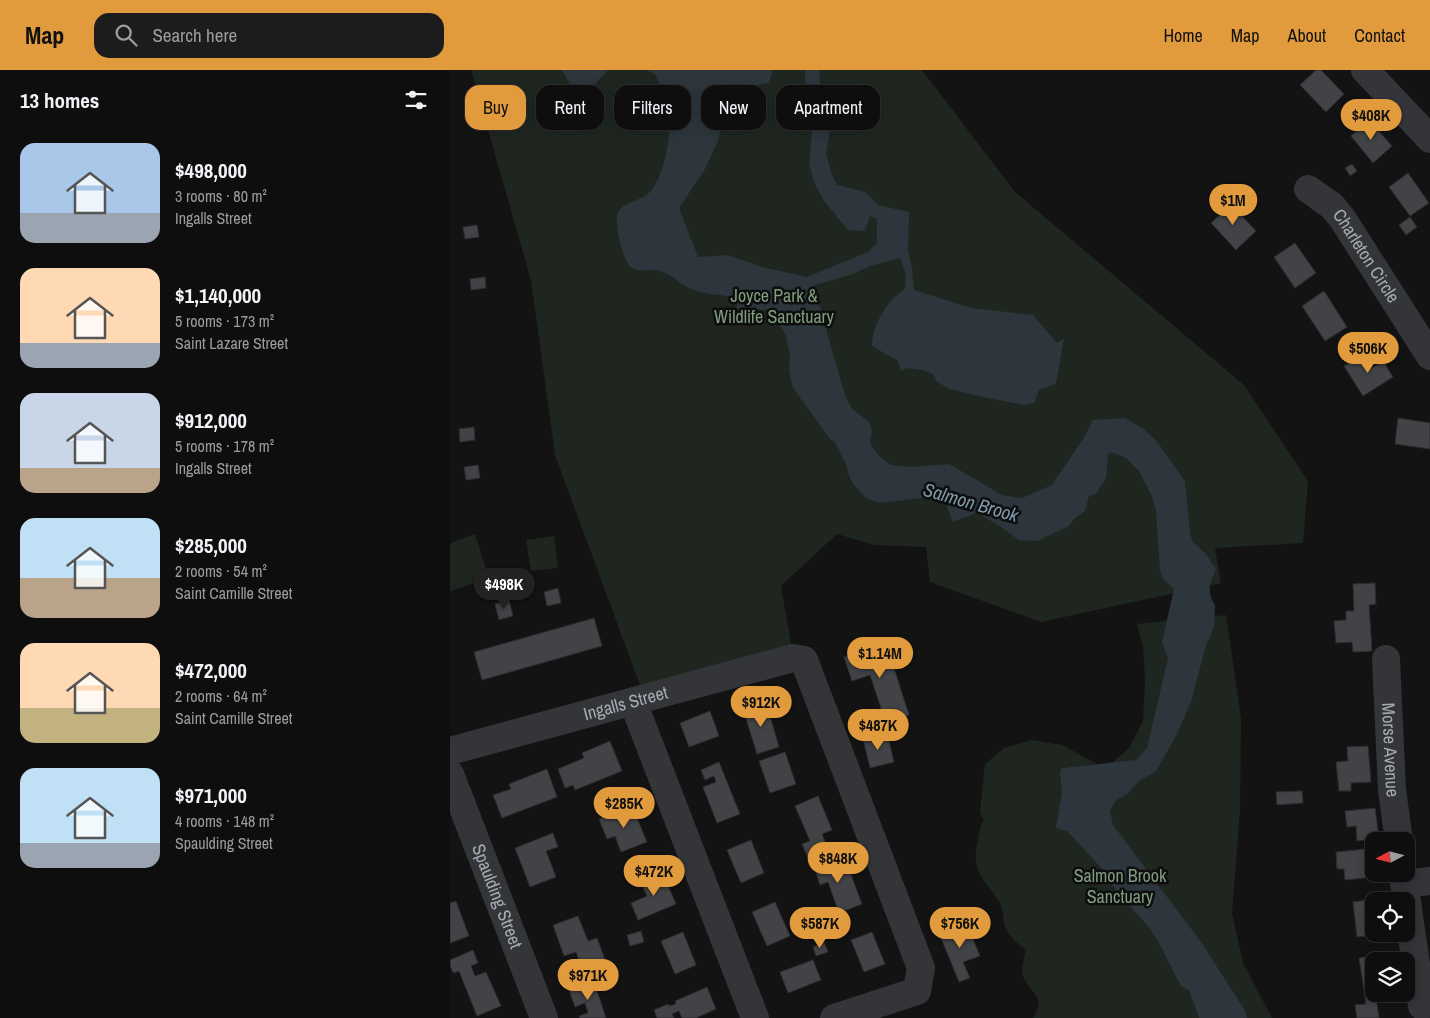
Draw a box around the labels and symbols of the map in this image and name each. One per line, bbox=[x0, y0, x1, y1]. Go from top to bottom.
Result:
pin: $408K bbox=[1336, 98, 1406, 141]
pin: $1M bbox=[1209, 184, 1257, 226]
street label: Charleton Circle bbox=[1327, 203, 1406, 307]
park label: Joyce Park & Wildlife Sanctuary bbox=[714, 283, 835, 329]
pin: $506K bbox=[1333, 332, 1403, 374]
water label: Salmon Brook bbox=[920, 476, 1023, 528]
pin: $498K bbox=[469, 568, 539, 610]
pin: $1.14M bbox=[839, 636, 921, 679]
street label: Ingalls Street bbox=[581, 680, 670, 726]
pin: $912K bbox=[726, 686, 796, 728]
street label: Morse Avenue bbox=[1376, 702, 1406, 799]
pin: $487K bbox=[843, 708, 913, 751]
pin: $285K bbox=[589, 786, 659, 829]
north arrow bbox=[1365, 832, 1415, 882]
street label: Spaulding Street bbox=[466, 840, 529, 952]
pin: $848K bbox=[803, 842, 873, 884]
pin: $472K bbox=[619, 854, 689, 897]
park label: Salmon Brook Sanctuary bbox=[1074, 863, 1167, 909]
pin: $587K bbox=[785, 906, 855, 949]
pin: $756K bbox=[925, 906, 995, 949]
pin: $971K bbox=[553, 958, 623, 1001]

